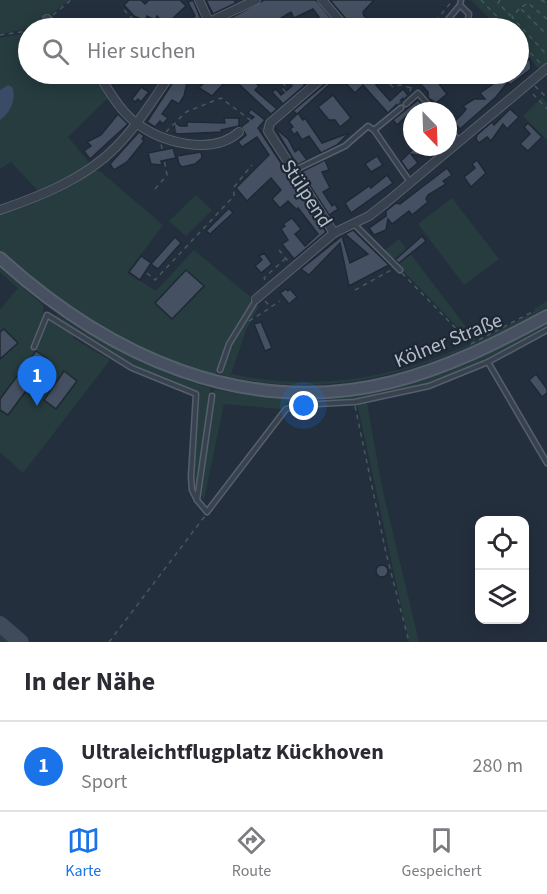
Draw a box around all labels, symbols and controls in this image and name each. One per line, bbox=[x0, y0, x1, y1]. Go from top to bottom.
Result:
search box bbox=[18, 18, 529, 84]
icon: search bbox=[39, 35, 72, 68]
text: Hier suchen bbox=[87, 35, 196, 67]
north arrow bbox=[403, 102, 457, 156]
street label: Stülpend bbox=[274, 154, 339, 233]
street label: Kölner Straße bbox=[390, 307, 507, 375]
pin: 1 bbox=[18, 356, 57, 406]
your location bbox=[289, 391, 318, 420]
map controls bbox=[475, 516, 529, 624]
button: locate bbox=[475, 516, 529, 570]
button: layers bbox=[475, 570, 529, 624]
text: In der Nähe bbox=[24, 663, 155, 700]
text: Ultraleichtflugplatz Kückhoven bbox=[81, 736, 384, 768]
text: 1 bbox=[38, 752, 49, 780]
text: 280 m bbox=[473, 752, 523, 780]
text: Sport bbox=[81, 768, 127, 796]
tab: Karte bbox=[65, 824, 101, 882]
tab: Route bbox=[232, 824, 271, 882]
tab: Gespeichert bbox=[402, 824, 482, 882]

